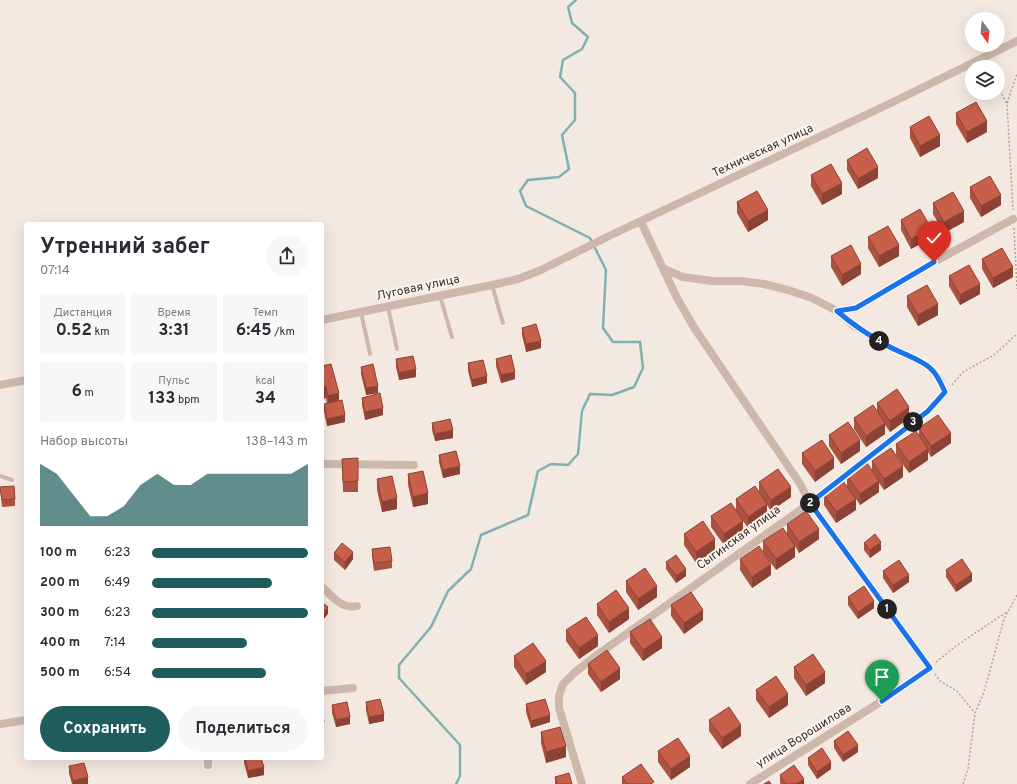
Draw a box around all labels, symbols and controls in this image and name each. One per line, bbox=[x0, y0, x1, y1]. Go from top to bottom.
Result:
north arrow bbox=[965, 12, 1005, 52]
map controls bbox=[965, 12, 1005, 100]
button: layers bbox=[965, 60, 1005, 100]
street label: Техническая улица bbox=[710, 121, 816, 181]
pin bbox=[917, 221, 951, 262]
icon: check bbox=[923, 227, 945, 249]
text: Утренний забег bbox=[40, 234, 210, 261]
button: share bbox=[266, 235, 308, 277]
text: 07:14 bbox=[40, 263, 70, 279]
street label: Луговая улица bbox=[375, 271, 461, 305]
text: Дистанция bbox=[53, 306, 112, 320]
text: Время bbox=[157, 306, 191, 320]
text: Темп bbox=[253, 306, 278, 320]
text: 0.52 bbox=[56, 320, 92, 342]
text: 3:31 bbox=[158, 320, 190, 342]
text: 6:45 bbox=[236, 320, 272, 342]
text: km bbox=[92, 325, 110, 339]
text: /km bbox=[272, 325, 295, 339]
pin: 4 bbox=[869, 331, 889, 351]
text: 4 bbox=[875, 334, 883, 348]
text: Пульс bbox=[158, 374, 190, 388]
text: kcal bbox=[256, 374, 275, 388]
text: 6 bbox=[71, 381, 82, 403]
text: m bbox=[82, 386, 94, 400]
text: 133 bbox=[148, 388, 175, 410]
text: 34 bbox=[255, 388, 276, 410]
text: bpm bbox=[175, 393, 200, 407]
pin: 3 bbox=[903, 412, 923, 432]
text: 3 bbox=[910, 415, 916, 429]
text: Набор высоты bbox=[40, 434, 128, 450]
text: 138–143 m bbox=[246, 434, 308, 450]
pin: 2 bbox=[800, 493, 820, 513]
text: 2 bbox=[807, 496, 813, 510]
street label: Сыгинская улица bbox=[694, 502, 784, 574]
text: 100 m bbox=[40, 545, 77, 561]
text: 6:23 bbox=[104, 545, 130, 561]
text: 200 m bbox=[40, 575, 80, 591]
text: 6:49 bbox=[104, 575, 130, 591]
pin: 1 bbox=[877, 599, 897, 619]
text: 1 bbox=[885, 602, 889, 616]
text: 300 m bbox=[40, 605, 79, 621]
text: 6:23 bbox=[104, 605, 130, 621]
text: 400 m bbox=[40, 635, 80, 651]
text: 7:14 bbox=[104, 635, 126, 651]
pin bbox=[865, 660, 899, 701]
text: 500 m bbox=[40, 665, 80, 681]
text: 6:54 bbox=[104, 665, 131, 681]
icon: arrive bbox=[871, 666, 893, 688]
street label: улица Ворошилова bbox=[753, 700, 855, 772]
button: Сохранить bbox=[40, 706, 170, 752]
button: Поделиться bbox=[178, 706, 308, 752]

